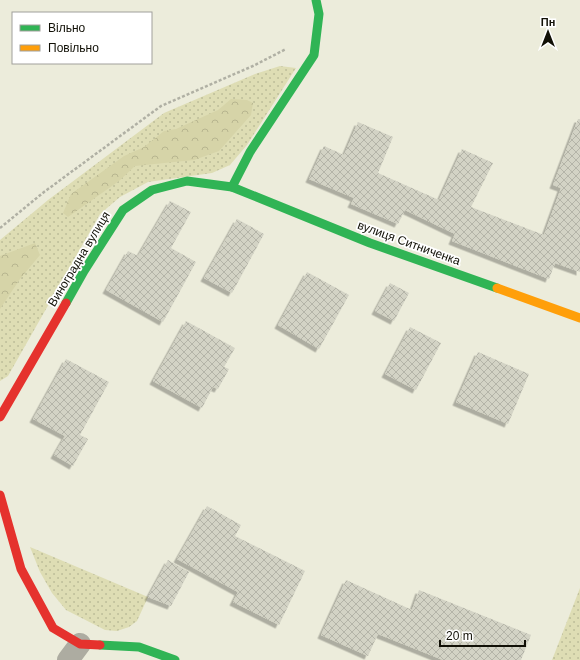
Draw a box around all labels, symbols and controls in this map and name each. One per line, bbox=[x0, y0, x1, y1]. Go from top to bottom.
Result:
legend bbox=[12, 12, 152, 64]
north arrow bbox=[528, 12, 568, 52]
text: Пн bbox=[541, 16, 555, 28]
text: Вільно bbox=[48, 21, 86, 35]
text: Повільно bbox=[48, 41, 99, 55]
street label: Виноградна вулиця bbox=[45, 209, 113, 309]
street label: вулиця Ситниченка bbox=[356, 218, 463, 268]
scale bar bbox=[440, 622, 525, 648]
text: 20 m bbox=[446, 629, 473, 643]

